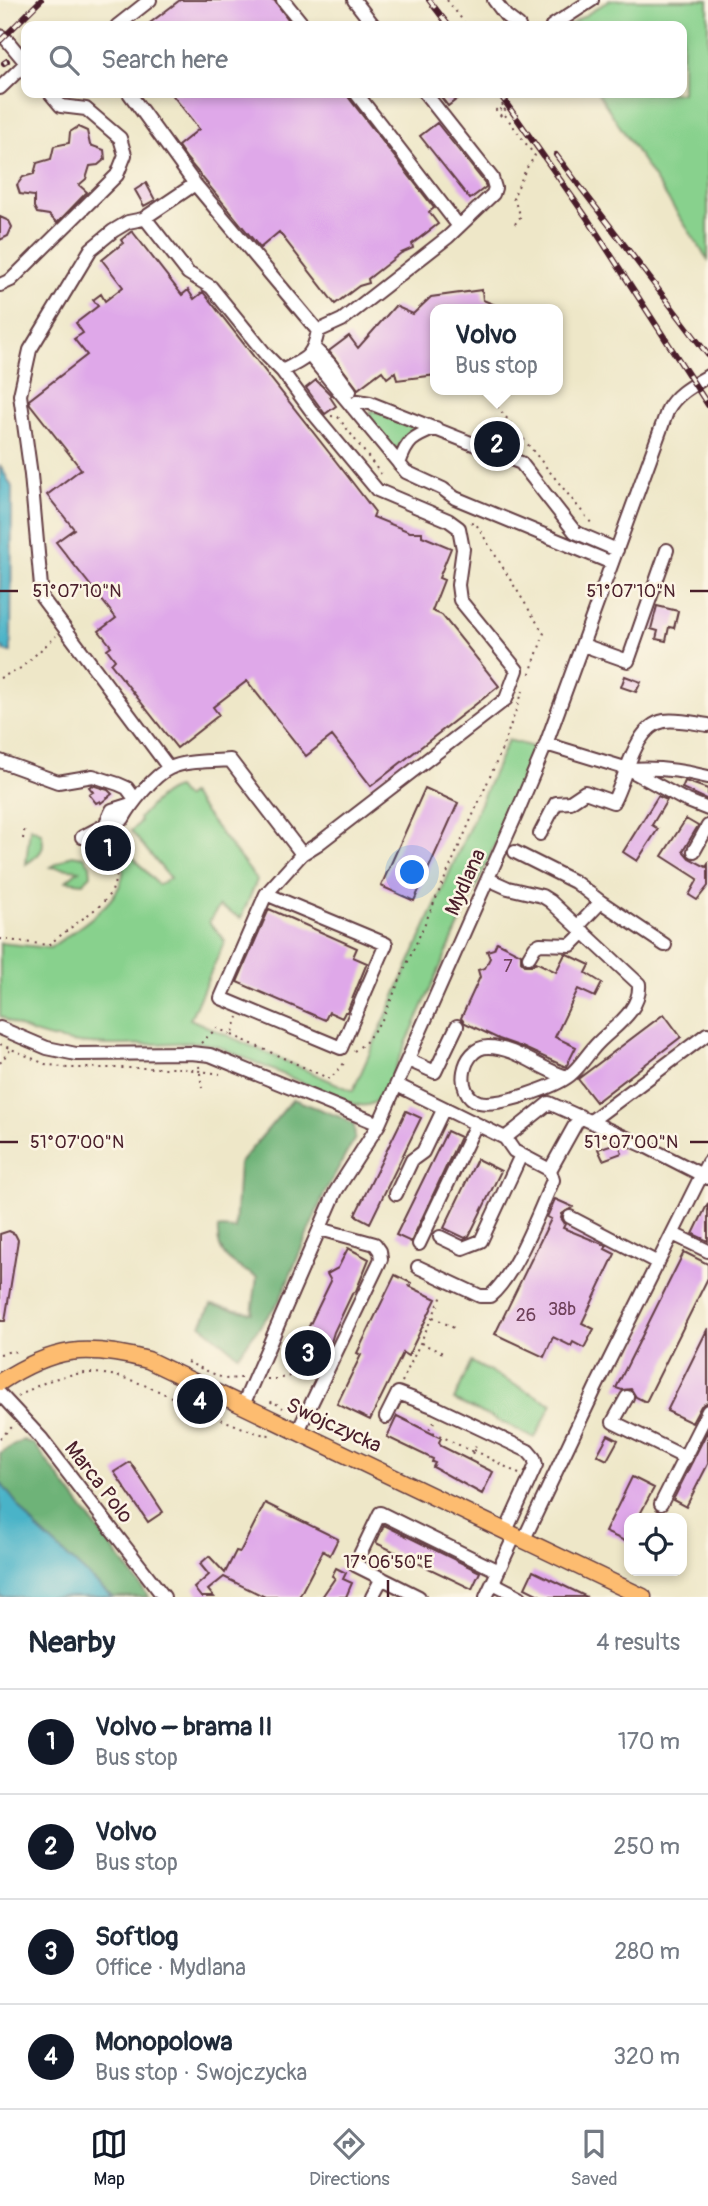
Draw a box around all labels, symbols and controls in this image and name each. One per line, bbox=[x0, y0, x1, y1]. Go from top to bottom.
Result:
search box bbox=[21, 21, 687, 98]
icon: search bbox=[45, 41, 83, 79]
text: Search here bbox=[101, 44, 228, 76]
popup bbox=[430, 304, 563, 395]
text: Volvo bbox=[455, 319, 516, 351]
text: Bus stop bbox=[455, 351, 538, 380]
pin: 2 bbox=[474, 418, 520, 470]
text: 51°07'10"N bbox=[33, 580, 121, 603]
text: 51°07'10"N bbox=[587, 580, 675, 603]
pin: 1 bbox=[85, 822, 131, 874]
street label: Mydlana bbox=[439, 845, 492, 920]
your location bbox=[395, 855, 429, 889]
house number: 7 bbox=[503, 955, 513, 978]
text: 51°07'00"N bbox=[30, 1131, 124, 1154]
text: 51°07'00"N bbox=[584, 1131, 678, 1154]
house number: 38b bbox=[548, 1298, 576, 1321]
house number: 26 bbox=[516, 1304, 536, 1327]
pin: 3 bbox=[285, 1327, 331, 1379]
pin: 4 bbox=[177, 1375, 223, 1427]
street label: Swojczycka bbox=[282, 1392, 386, 1459]
street label: Marca Polo bbox=[58, 1436, 139, 1529]
map controls bbox=[624, 1513, 687, 1576]
button: locate bbox=[624, 1513, 687, 1576]
text: 17°06'50"E bbox=[343, 1551, 433, 1574]
text: Nearby bbox=[28, 1624, 115, 1661]
text: 4 results bbox=[596, 1628, 680, 1657]
text: Volvo – brama II bbox=[95, 1711, 273, 1743]
text: 1 bbox=[47, 1727, 56, 1756]
text: 170 m bbox=[618, 1727, 680, 1756]
text: Bus stop bbox=[95, 1743, 178, 1772]
text: Volvo bbox=[95, 1816, 156, 1848]
text: 2 bbox=[45, 1832, 57, 1861]
text: 250 m bbox=[614, 1832, 680, 1861]
text: Bus stop bbox=[95, 1848, 178, 1877]
text: Softlog bbox=[95, 1921, 178, 1953]
text: 3 bbox=[45, 1937, 57, 1966]
text: 280 m bbox=[614, 1937, 680, 1966]
text: Office · Mydlana bbox=[95, 1953, 246, 1982]
text: Monopolowa bbox=[95, 2026, 233, 2058]
text: 4 bbox=[44, 2042, 58, 2071]
text: 320 m bbox=[613, 2042, 680, 2071]
text: Bus stop · Swojczycka bbox=[95, 2058, 307, 2087]
tab: Map bbox=[90, 2125, 128, 2191]
tab: Directions bbox=[309, 2125, 390, 2191]
tab: Saved bbox=[570, 2125, 618, 2191]

